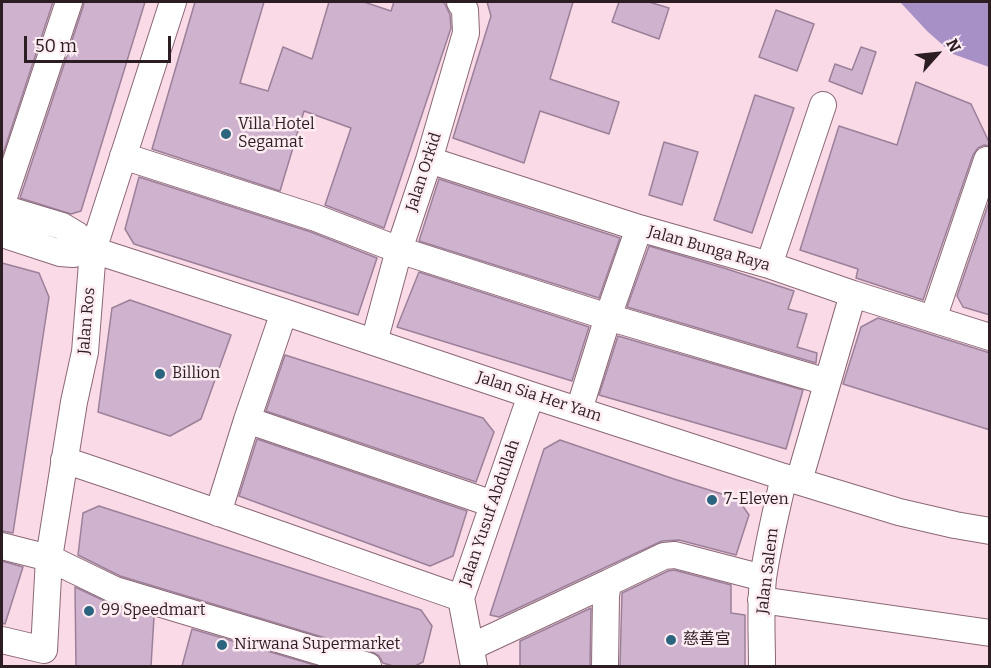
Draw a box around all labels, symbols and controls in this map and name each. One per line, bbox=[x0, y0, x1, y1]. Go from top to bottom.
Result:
scale bar bbox=[27, 24, 174, 62]
north arrow bbox=[907, 24, 967, 84]
text: 50 m bbox=[35, 35, 77, 57]
text: N bbox=[942, 36, 965, 55]
place label: Villa Hotel Segamat bbox=[238, 115, 315, 153]
marker: Villa Hotel Segamat bbox=[219, 127, 233, 141]
street label: Jalan Orkid bbox=[402, 130, 446, 214]
street label: Jalan Bunga Raya bbox=[646, 222, 772, 276]
street label: Jalan Ros bbox=[75, 287, 99, 355]
place label: Billion bbox=[172, 364, 220, 384]
marker: Billion bbox=[153, 367, 167, 381]
street label: Jalan Sia Her Yam bbox=[474, 368, 604, 426]
street label: Jalan Yusuf Abdullah bbox=[456, 437, 524, 589]
place label: 7-Eleven bbox=[724, 490, 789, 510]
marker: 7-Eleven bbox=[705, 493, 719, 507]
street label: Jalan Salem bbox=[753, 527, 783, 615]
place label: 99 Speedmart bbox=[101, 601, 205, 621]
marker: 99 Speedmart bbox=[82, 604, 96, 618]
place label: 慈善宫 bbox=[683, 630, 731, 650]
marker: 慈善宫 bbox=[664, 633, 678, 647]
place label: Nirwana Supermarket bbox=[234, 635, 400, 655]
marker: Nirwana Supermarket bbox=[215, 638, 229, 652]

